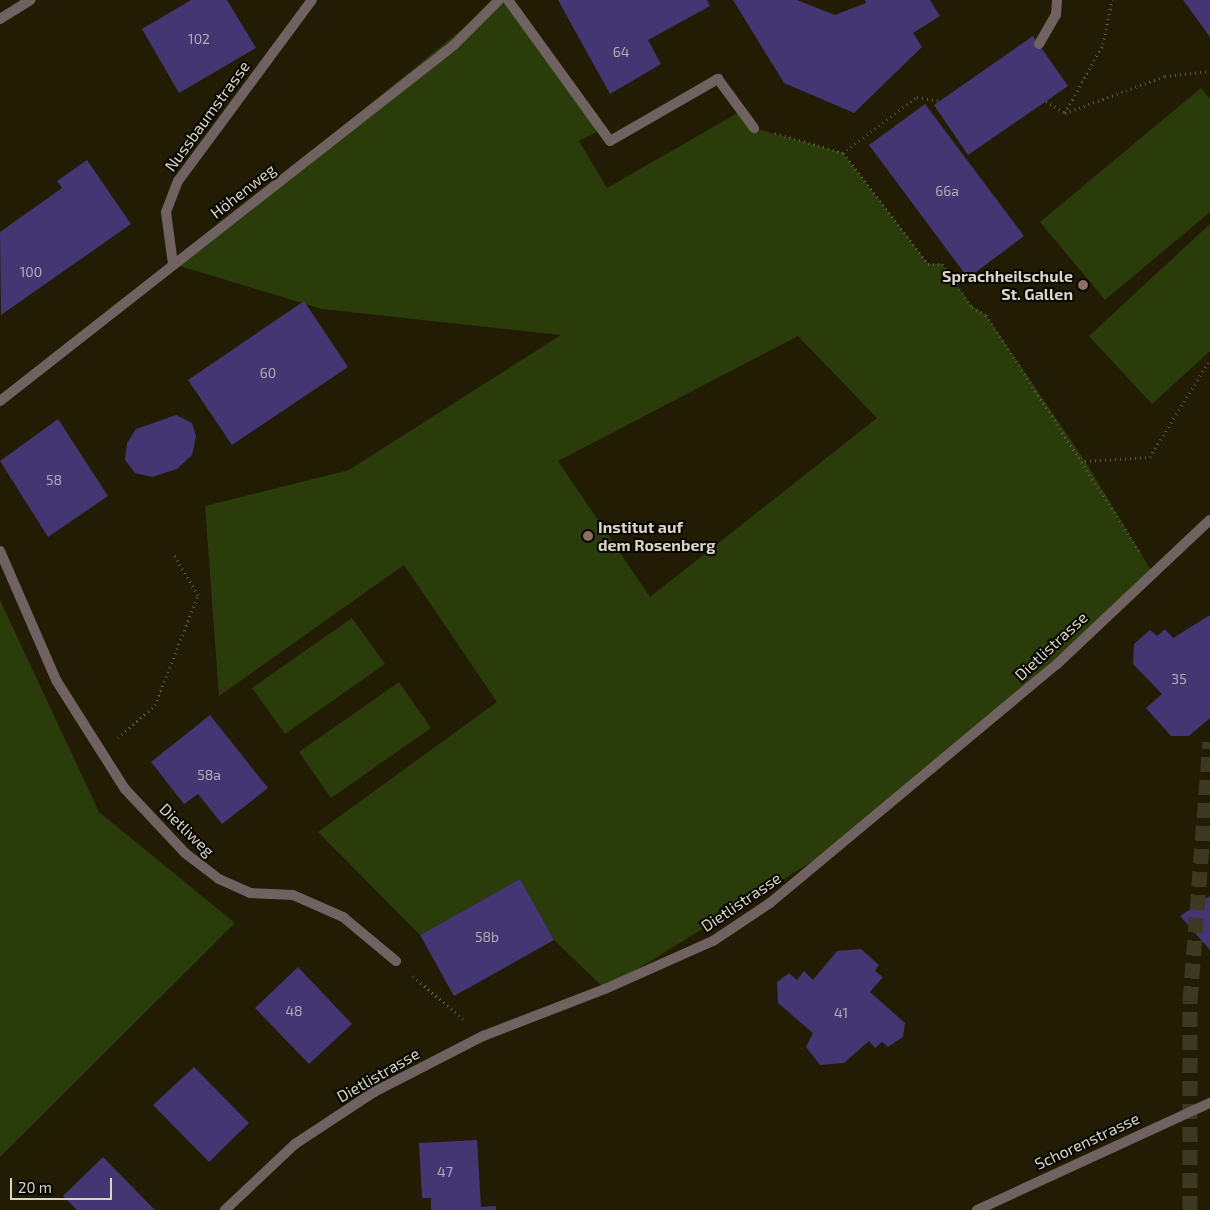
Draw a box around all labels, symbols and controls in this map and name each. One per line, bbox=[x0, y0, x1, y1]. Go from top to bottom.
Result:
house number: 102 bbox=[188, 31, 210, 47]
house number: 64 bbox=[613, 44, 629, 60]
street label: Nussbaumstrasse bbox=[160, 57, 254, 175]
street label: Höhenweg bbox=[207, 160, 279, 222]
house number: 66a bbox=[935, 183, 959, 199]
house number: 100 bbox=[20, 264, 42, 280]
place label: Sprachheilschule St. Gallen bbox=[942, 266, 1073, 304]
marker: Sprachheilschule St. Gallen bbox=[1077, 279, 1089, 291]
house number: 60 bbox=[260, 365, 276, 381]
house number: 58 bbox=[46, 472, 62, 488]
place label: Institut auf dem Rosenberg bbox=[598, 517, 716, 555]
marker: Institut auf dem Rosenberg bbox=[582, 530, 594, 542]
street label: Dietlistrasse bbox=[1011, 608, 1091, 684]
house number: 35 bbox=[1171, 671, 1187, 687]
house number: 58a bbox=[197, 767, 221, 783]
street label: Dietliweg bbox=[156, 799, 218, 861]
street label: Dietlistrasse bbox=[697, 868, 785, 936]
house number: 58b bbox=[475, 929, 499, 945]
house number: 48 bbox=[285, 1003, 303, 1019]
house number: 41 bbox=[834, 1005, 848, 1021]
street label: Dietlistrasse bbox=[333, 1044, 423, 1106]
street label: Schorenstrasse bbox=[1031, 1108, 1143, 1174]
house number: 47 bbox=[437, 1164, 453, 1180]
scale bar bbox=[12, 1168, 115, 1200]
text: 20 m bbox=[18, 1178, 52, 1196]

